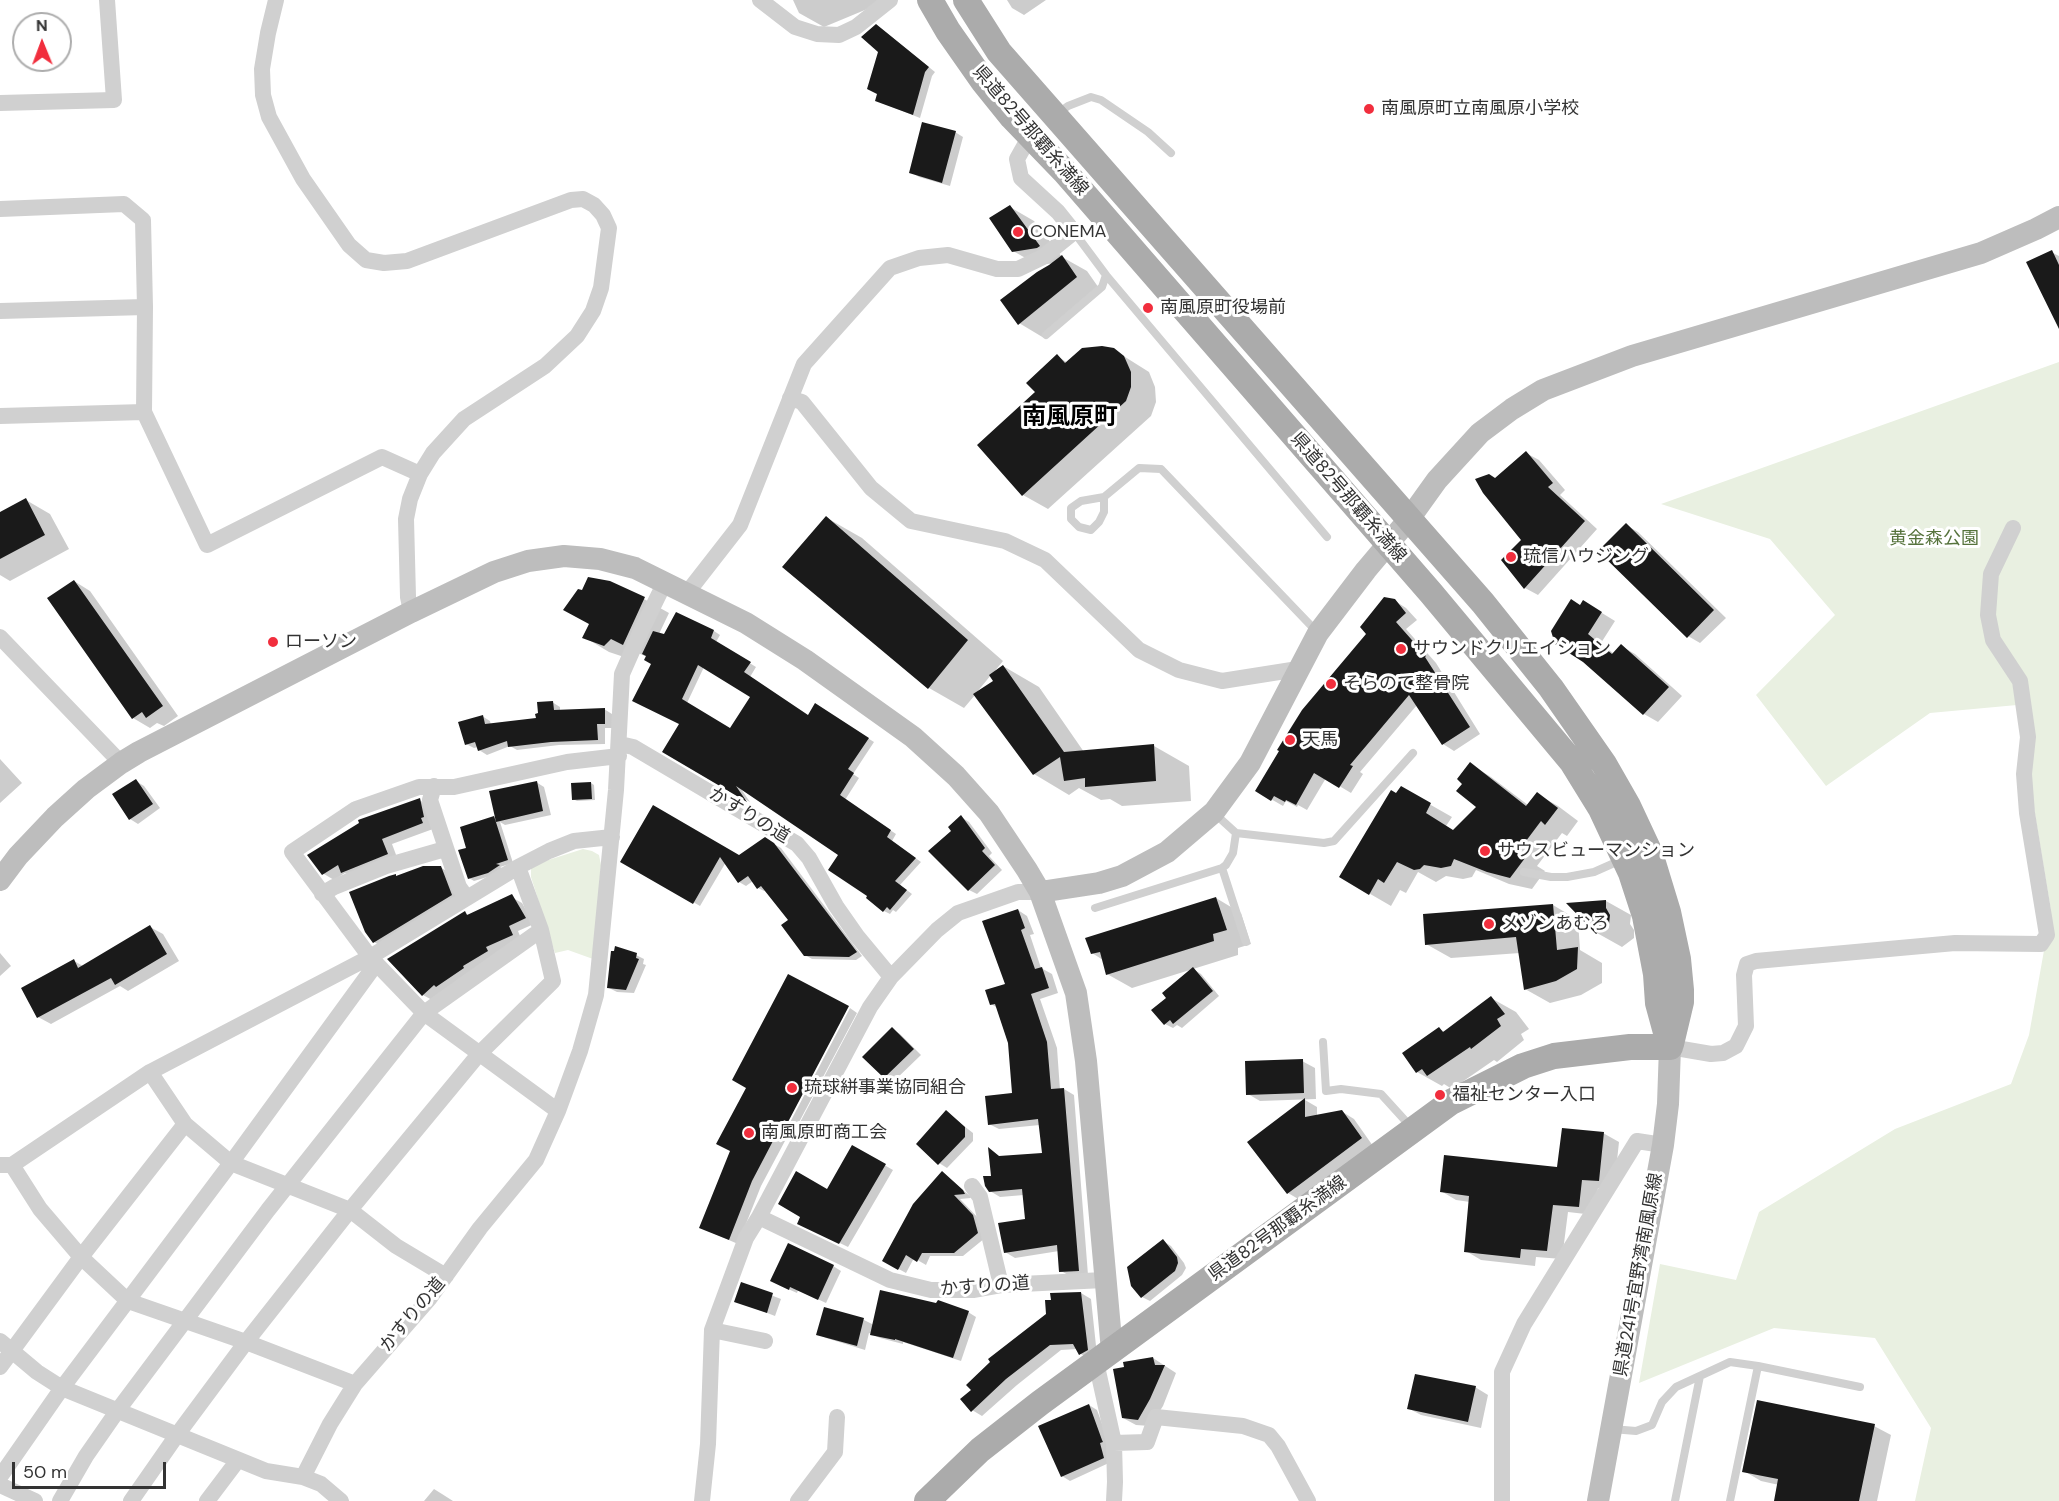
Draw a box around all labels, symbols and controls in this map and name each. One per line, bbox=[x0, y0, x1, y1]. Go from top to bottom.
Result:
north arrow bbox=[12, 12, 72, 72]
text: N bbox=[36, 15, 48, 36]
street label: 県道82号那覇糸満線 bbox=[968, 62, 1092, 200]
place label: 南風原町立南風原小学校 bbox=[1381, 98, 1579, 120]
marker: 南風原町立南風原小学校 bbox=[1362, 102, 1376, 116]
place label: CONEMA bbox=[1030, 221, 1107, 243]
marker: CONEMA bbox=[1011, 225, 1025, 239]
place label: 南風原町役場前 bbox=[1160, 297, 1286, 319]
marker: 南風原町役場前 bbox=[1141, 301, 1155, 315]
district label: 南風原町 bbox=[1022, 404, 1118, 432]
street label: 県道82号那覇糸満線 bbox=[1286, 429, 1410, 567]
park label: 黄金森公園 bbox=[1889, 528, 1979, 550]
place label: 琉信ハウジング bbox=[1523, 546, 1649, 568]
marker: 琉信ハウジング bbox=[1504, 550, 1518, 564]
place label: ローソン bbox=[285, 631, 357, 653]
marker: ローソン bbox=[266, 635, 280, 649]
place label: サウンドクリエイション bbox=[1413, 638, 1611, 660]
marker: サウンドクリエイション bbox=[1394, 642, 1408, 656]
place label: そらのて整骨院 bbox=[1343, 673, 1469, 695]
marker: そらのて整骨院 bbox=[1324, 677, 1338, 691]
place label: 天馬 bbox=[1302, 729, 1338, 751]
marker: 天馬 bbox=[1283, 733, 1297, 747]
street label: かすりの道 bbox=[705, 784, 793, 848]
place label: サウスビューマンション bbox=[1497, 840, 1695, 862]
marker: サウスビューマンション bbox=[1478, 844, 1492, 858]
place label: メゾンあむろ bbox=[1501, 913, 1609, 935]
marker: メゾンあむろ bbox=[1482, 917, 1496, 931]
place label: 琉球絣事業協同組合 bbox=[804, 1077, 966, 1099]
marker: 琉球絣事業協同組合 bbox=[785, 1081, 799, 1095]
place label: 福祉センター入口 bbox=[1452, 1084, 1596, 1106]
marker: 福祉センター入口 bbox=[1433, 1088, 1447, 1102]
place label: 南風原町商工会 bbox=[761, 1122, 887, 1144]
marker: 南風原町商工会 bbox=[742, 1126, 756, 1140]
street label: 県道241号宜野湾南風原線 bbox=[1610, 1171, 1668, 1379]
street label: 県道82号那覇糸満線 bbox=[1205, 1172, 1351, 1286]
street label: かすりの道 bbox=[939, 1273, 1031, 1301]
street label: かすりの道 bbox=[376, 1274, 450, 1356]
scale bar bbox=[15, 1450, 170, 1488]
text: 50 m bbox=[23, 1460, 67, 1484]

